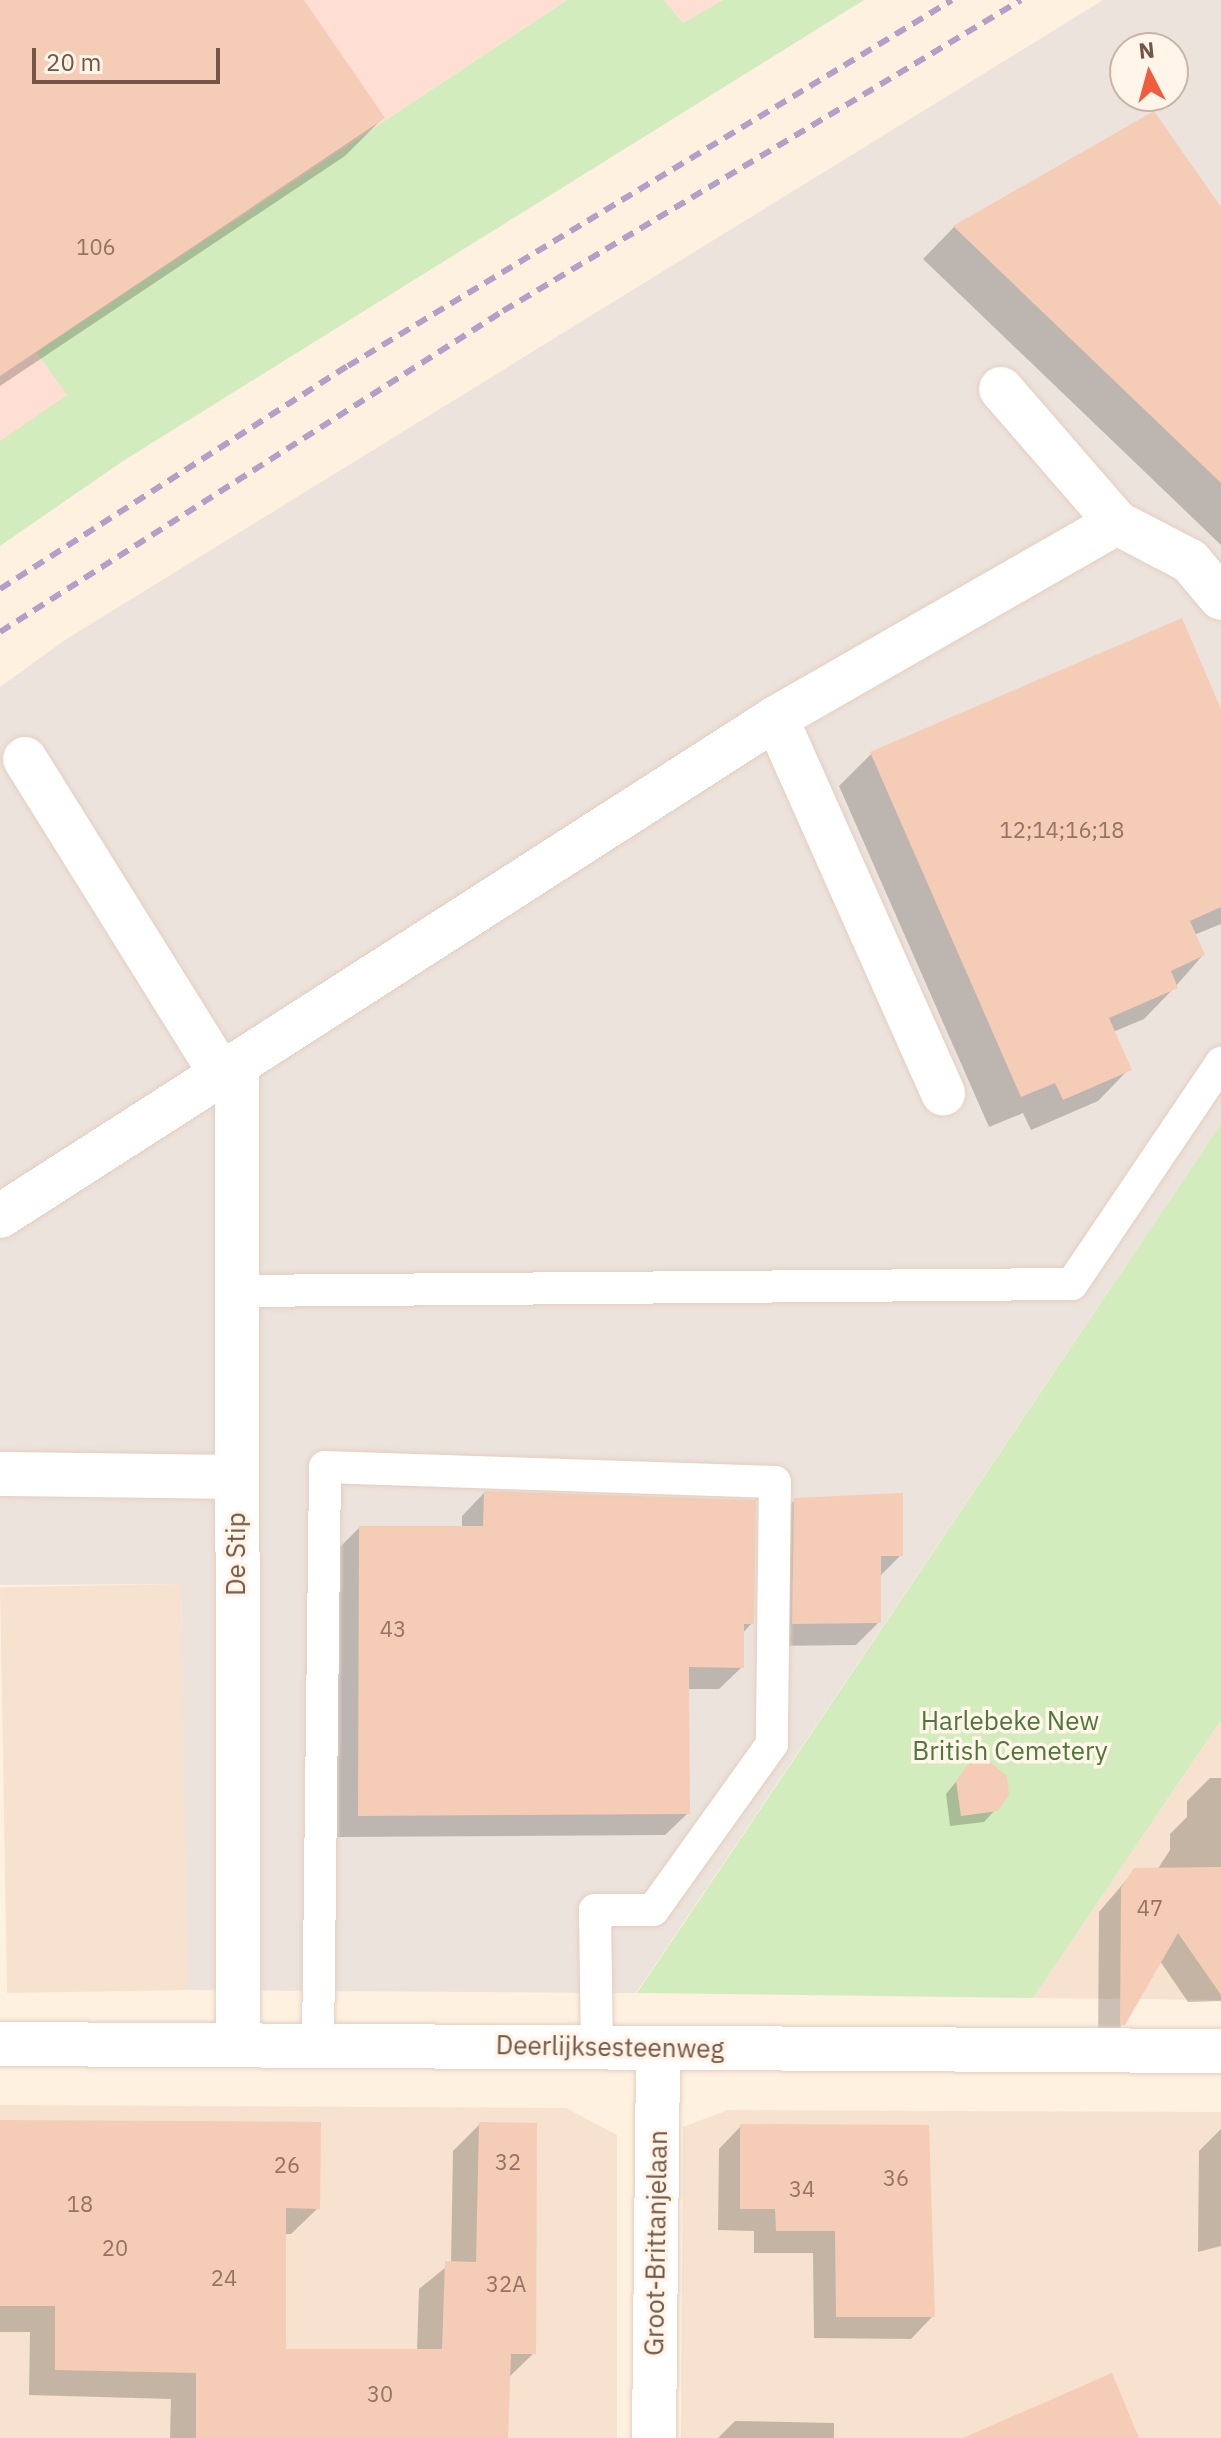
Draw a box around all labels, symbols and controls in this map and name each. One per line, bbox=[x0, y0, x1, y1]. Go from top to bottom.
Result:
scale bar bbox=[36, 32, 224, 82]
north arrow bbox=[1109, 32, 1189, 112]
text: N bbox=[1137, 34, 1156, 65]
text: 20 m bbox=[46, 46, 101, 78]
house number: 106 bbox=[76, 234, 116, 260]
house number: 12;14;16;18 bbox=[1000, 817, 1124, 843]
street label: De Stip bbox=[220, 1512, 252, 1596]
house number: 43 bbox=[380, 1616, 406, 1642]
park label: Harlebeke New British Cemetery bbox=[912, 1705, 1108, 1766]
house number: 47 bbox=[1137, 1895, 1163, 1921]
street label: Deerlijksesteenweg bbox=[495, 2029, 725, 2065]
street label: Groot-Brittanjelaan bbox=[638, 2130, 674, 2356]
house number: 32 bbox=[495, 2149, 521, 2175]
house number: 26 bbox=[274, 2152, 300, 2178]
house number: 36 bbox=[883, 2165, 909, 2191]
house number: 34 bbox=[789, 2176, 815, 2202]
house number: 18 bbox=[67, 2191, 93, 2217]
house number: 20 bbox=[102, 2235, 128, 2261]
house number: 24 bbox=[211, 2265, 237, 2291]
house number: 32A bbox=[486, 2271, 526, 2297]
house number: 30 bbox=[367, 2381, 393, 2407]

